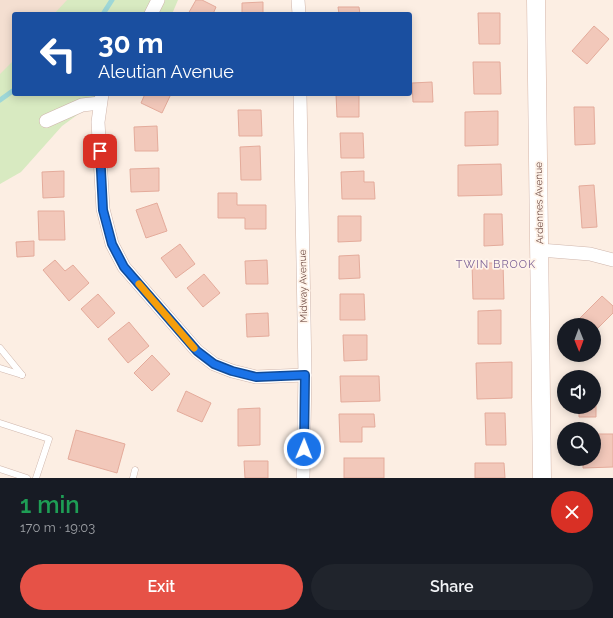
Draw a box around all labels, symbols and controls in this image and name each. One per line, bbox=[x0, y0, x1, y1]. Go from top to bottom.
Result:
text: 30 m bbox=[98, 27, 164, 60]
icon: left bbox=[32, 28, 84, 80]
text: Aleutian Avenue bbox=[98, 61, 234, 82]
pin bbox=[83, 134, 117, 168]
icon: arrive bbox=[89, 140, 111, 162]
street label: Ardennes Avenue bbox=[533, 162, 545, 244]
street label: Midway Avenue bbox=[297, 249, 309, 323]
district label: TWIN BROOK bbox=[456, 258, 536, 271]
north arrow bbox=[557, 318, 601, 362]
map controls bbox=[557, 318, 601, 466]
button: sound bbox=[557, 370, 601, 414]
button: search bbox=[557, 422, 601, 466]
position arrow bbox=[283, 428, 325, 470]
text: 1 min bbox=[20, 490, 80, 519]
button: close bbox=[551, 491, 593, 533]
text: 170 m · 19:03 bbox=[20, 520, 95, 535]
button: Exit bbox=[20, 564, 303, 610]
button: Share bbox=[311, 564, 593, 610]

